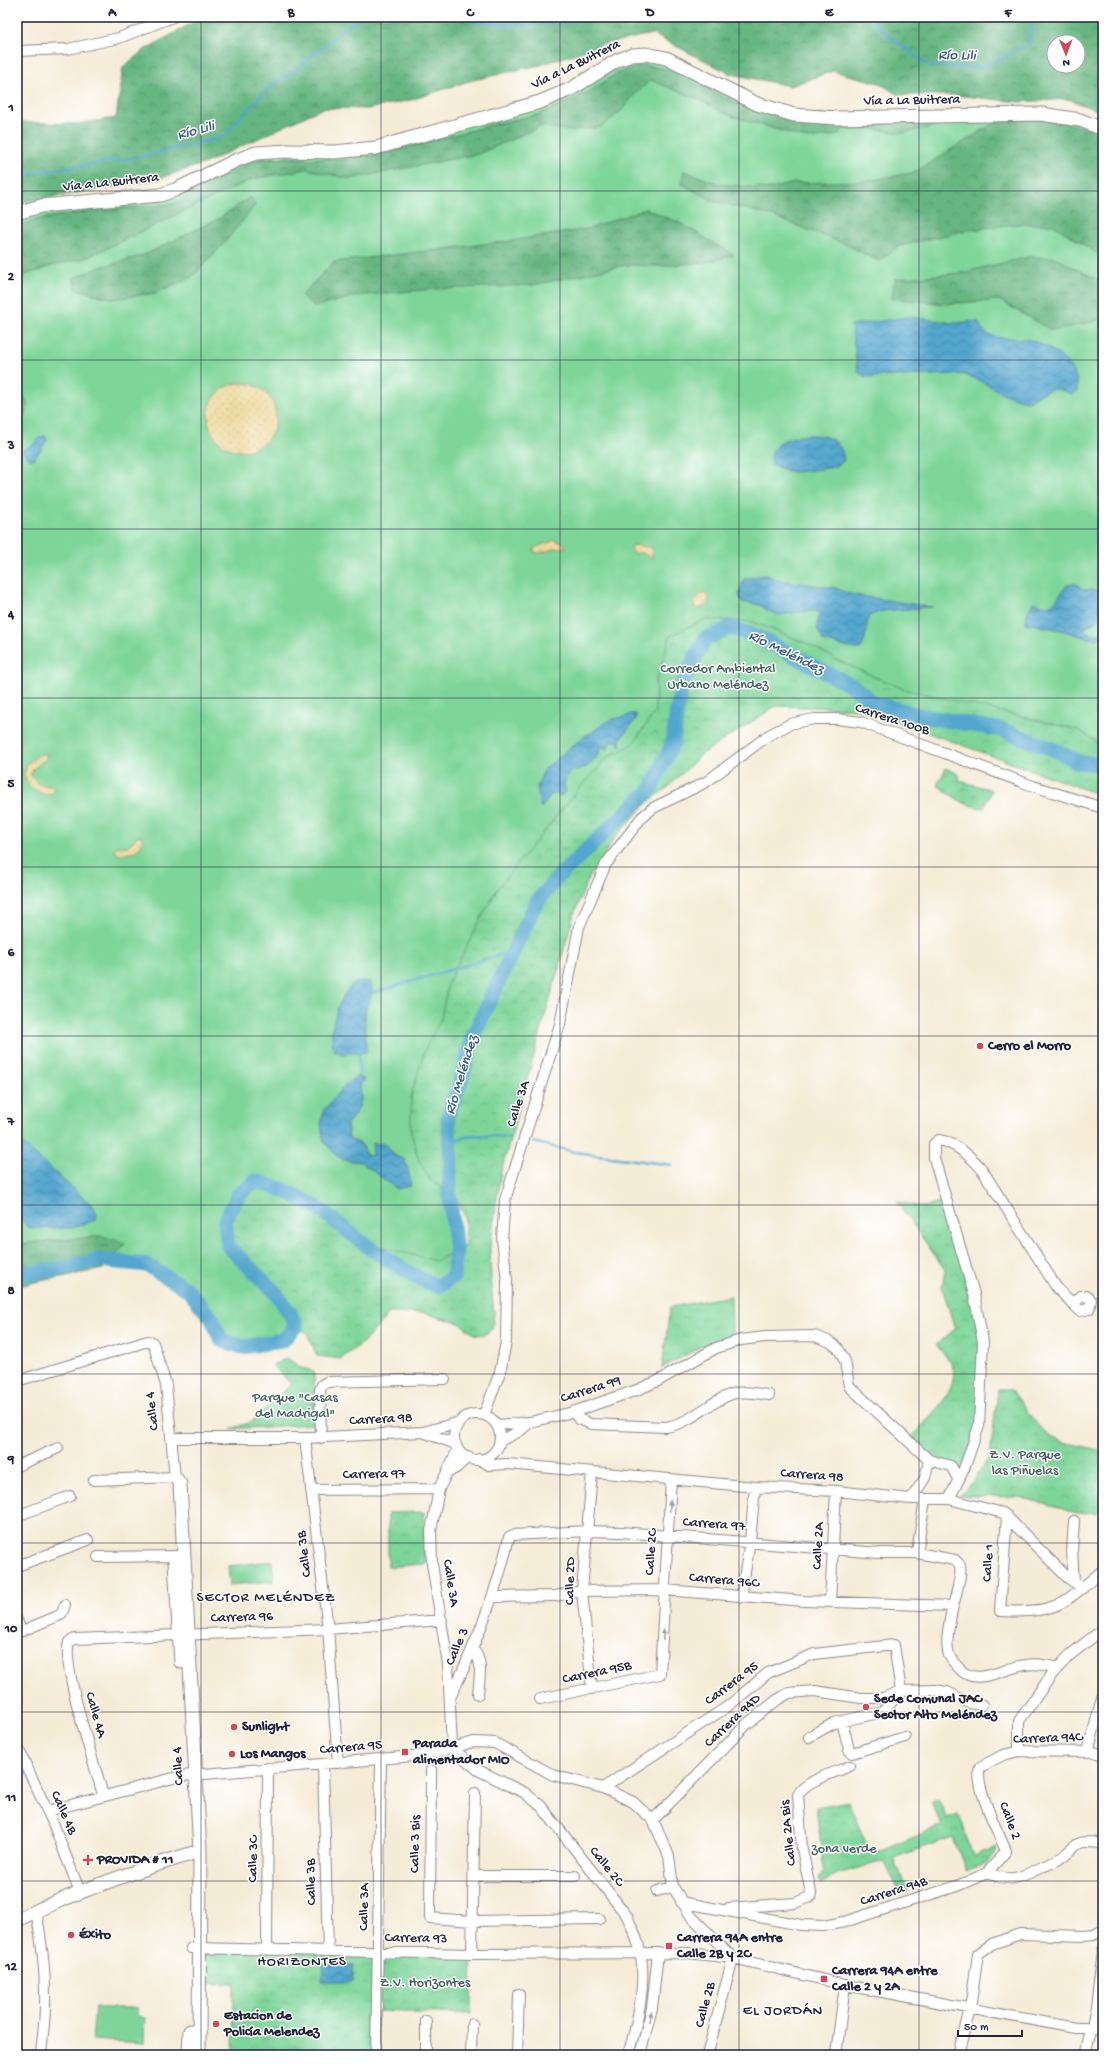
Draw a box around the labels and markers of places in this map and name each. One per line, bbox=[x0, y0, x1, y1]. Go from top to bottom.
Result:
place label: Cerro el Morro bbox=[987, 1038, 1072, 1055]
marker: Cerro el Morro bbox=[975, 1041, 985, 1051]
place label: Sede Comunal JAC Sector Alto Meléndez bbox=[874, 1691, 998, 1724]
marker: Sede Comunal JAC Sector Alto Meléndez bbox=[861, 1702, 871, 1712]
place label: Sunlight bbox=[242, 1719, 290, 1736]
marker: Sunlight bbox=[229, 1722, 239, 1732]
place label: Parada alimentador MIO bbox=[412, 1736, 510, 1769]
place label: Los Mangos bbox=[240, 1746, 306, 1763]
marker: Parada alimentador MIO bbox=[400, 1747, 410, 1757]
marker: Los Mangos bbox=[227, 1749, 237, 1759]
place label: PROVIDA # 11 bbox=[96, 1852, 174, 1869]
marker: PROVIDA # 11 bbox=[82, 1854, 94, 1866]
place label: Éxito bbox=[79, 1927, 112, 1944]
marker: Éxito bbox=[66, 1930, 76, 1940]
place label: Carrera 94A entre Calle 2B y 2C bbox=[676, 1930, 783, 1963]
marker: Carrera 94A entre Calle 2B y 2C bbox=[664, 1941, 674, 1951]
place label: Carrera 94A entre Calle 2 y 2A bbox=[831, 1963, 938, 1996]
marker: Carrera 94A entre Calle 2 y 2A bbox=[819, 1974, 829, 1984]
place label: Estacion de Policía Melendez bbox=[223, 2008, 320, 2041]
marker: Estacion de Policía Melendez bbox=[211, 2019, 221, 2029]

